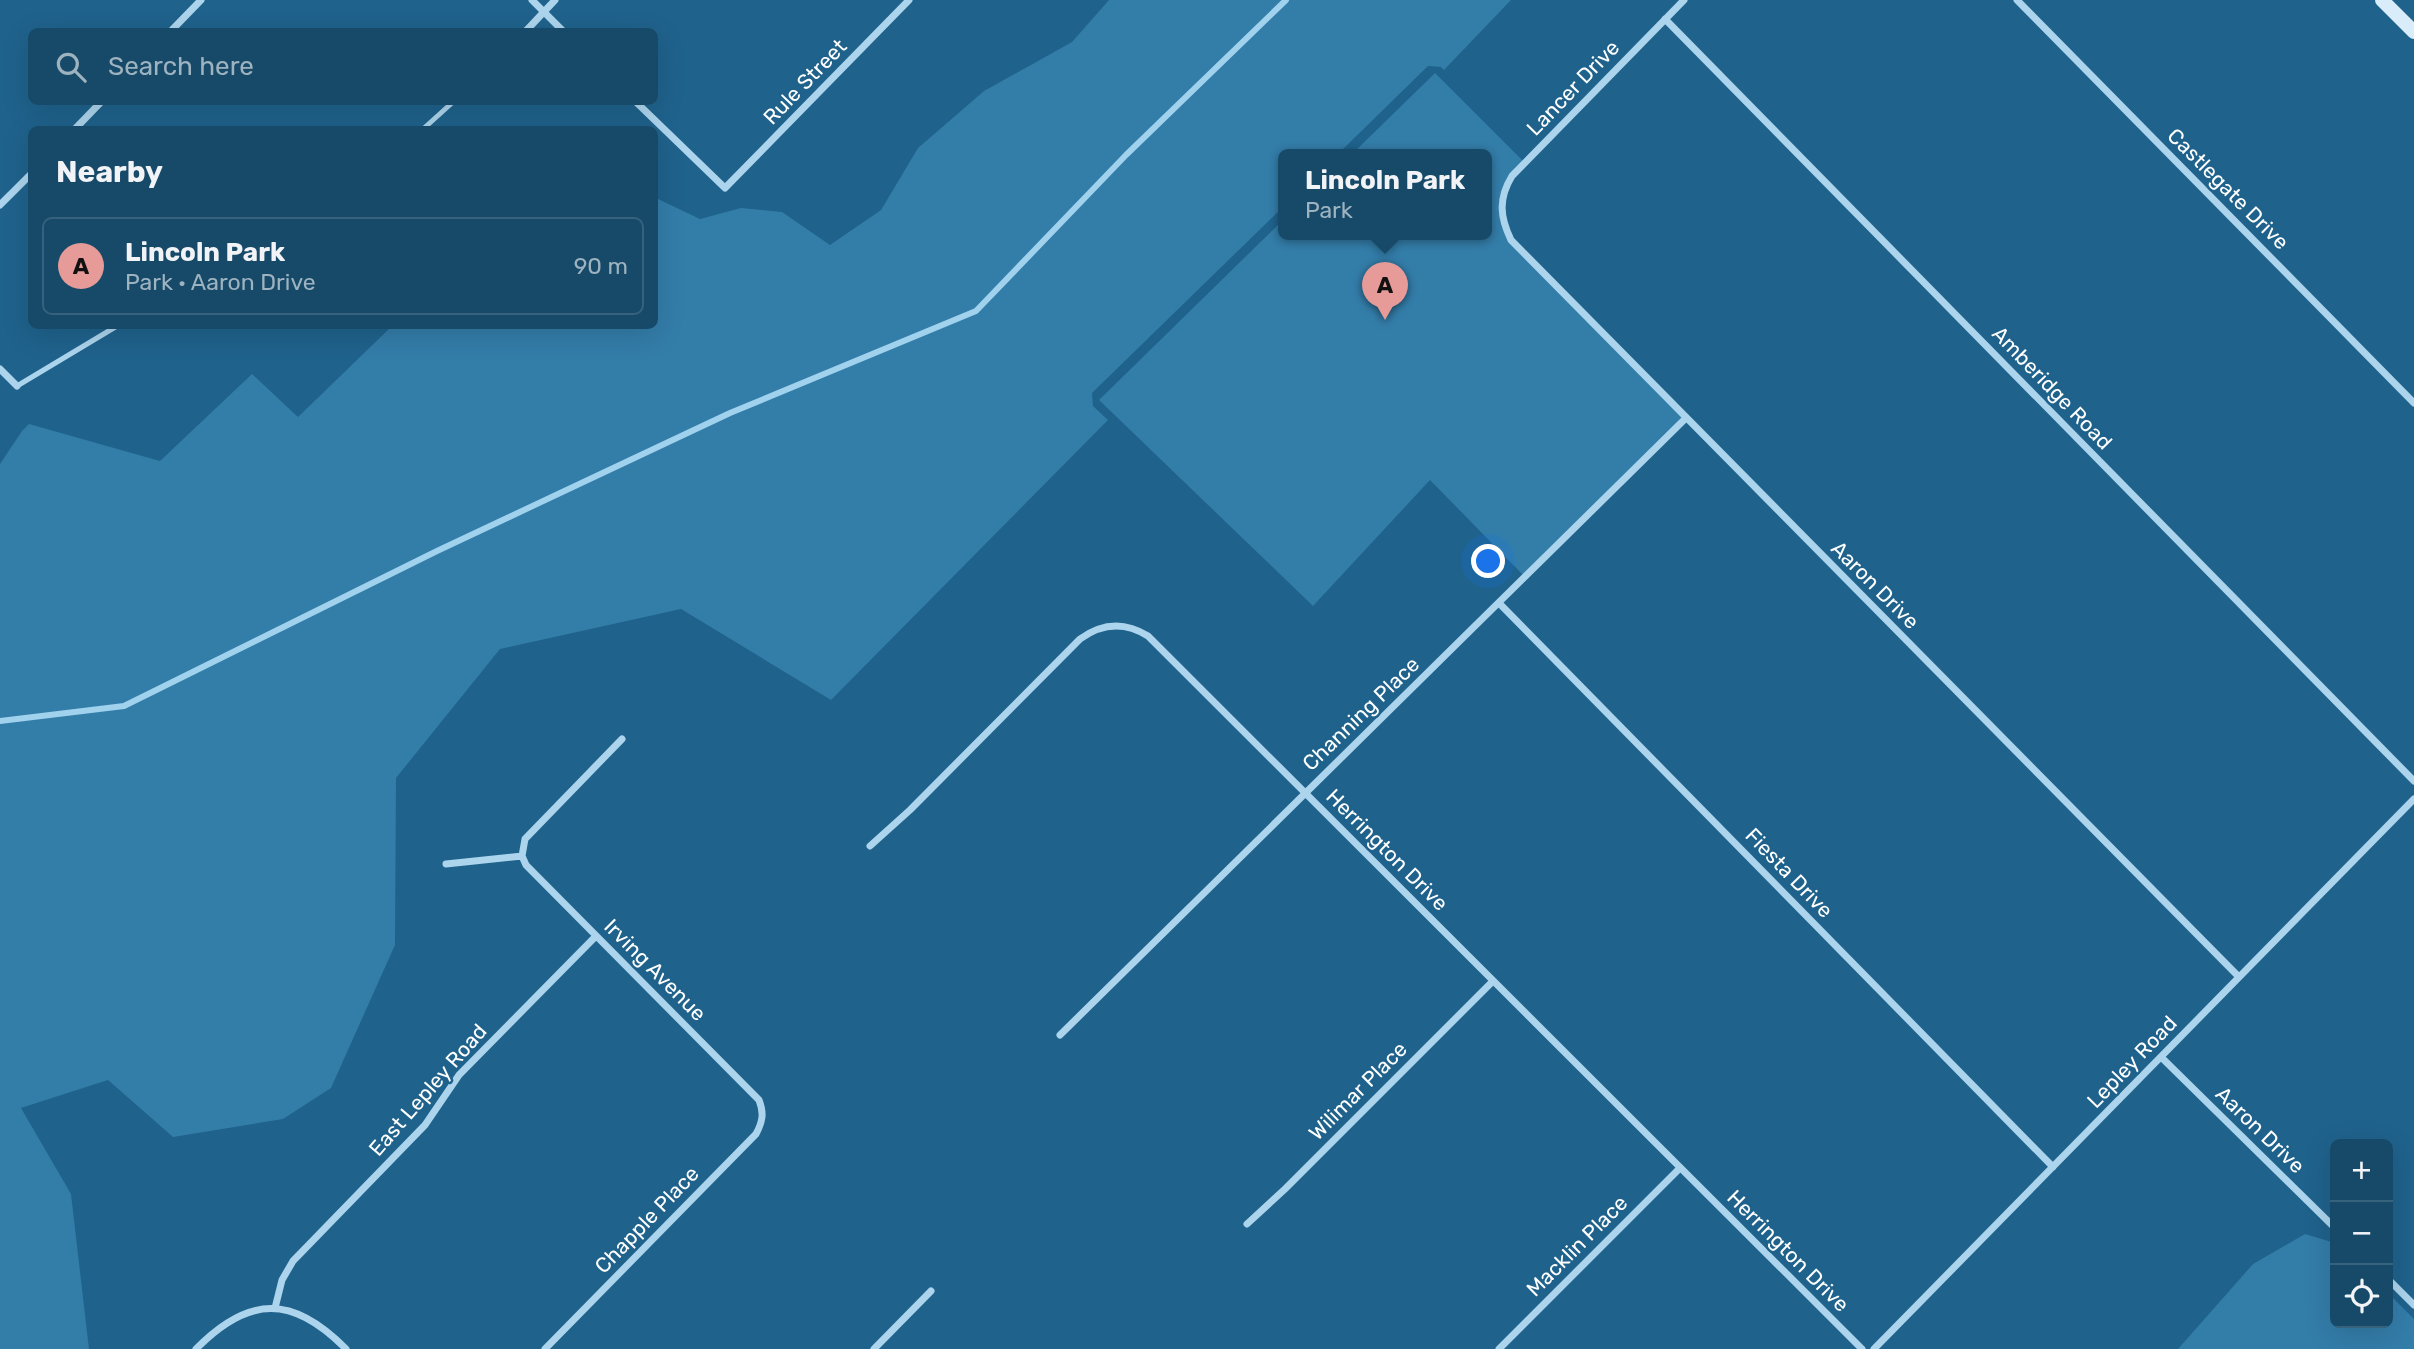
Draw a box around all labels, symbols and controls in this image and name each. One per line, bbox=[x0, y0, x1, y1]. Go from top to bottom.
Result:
search box bbox=[28, 28, 658, 105]
street label: Rule Street bbox=[758, 34, 852, 130]
street label: Lancer Drive bbox=[1521, 35, 1624, 140]
icon: search bbox=[52, 48, 90, 86]
text: Search here bbox=[108, 51, 254, 82]
street label: Castlegate Drive bbox=[2163, 123, 2294, 254]
popup bbox=[1278, 149, 1492, 240]
text: Nearby bbox=[56, 154, 163, 190]
text: Lincoln Park bbox=[1305, 165, 1465, 196]
text: Park bbox=[1305, 196, 1353, 224]
text: Lincoln Park bbox=[125, 237, 285, 268]
text: A bbox=[73, 252, 89, 280]
text: 90 m bbox=[574, 252, 628, 280]
pin: A bbox=[1362, 262, 1408, 320]
text: Park · Aaron Drive bbox=[125, 268, 316, 296]
street label: Amberidge Road bbox=[1987, 321, 2118, 455]
street label: Aaron Drive bbox=[1826, 536, 1924, 634]
your location bbox=[1471, 544, 1505, 578]
street label: Channing Place bbox=[1297, 652, 1424, 776]
street label: Herrington Drive bbox=[1321, 784, 1453, 916]
street label: Fiesta Drive bbox=[1740, 823, 1838, 923]
street label: Irving Avenue bbox=[599, 913, 712, 1026]
street label: Lepley Road bbox=[2082, 1010, 2182, 1113]
street label: East Lepley Road bbox=[364, 1019, 492, 1161]
street label: Wilimar Place bbox=[1303, 1036, 1412, 1145]
street label: Aaron Drive bbox=[2211, 1081, 2310, 1178]
map controls bbox=[2330, 1139, 2393, 1328]
button: + bbox=[2330, 1139, 2393, 1202]
street label: Chapple Place bbox=[589, 1161, 704, 1278]
street label: Herrington Drive bbox=[1722, 1185, 1854, 1317]
street label: Macklin Place bbox=[1521, 1190, 1632, 1301]
button: − bbox=[2330, 1202, 2393, 1265]
button: locate bbox=[2330, 1265, 2393, 1328]

